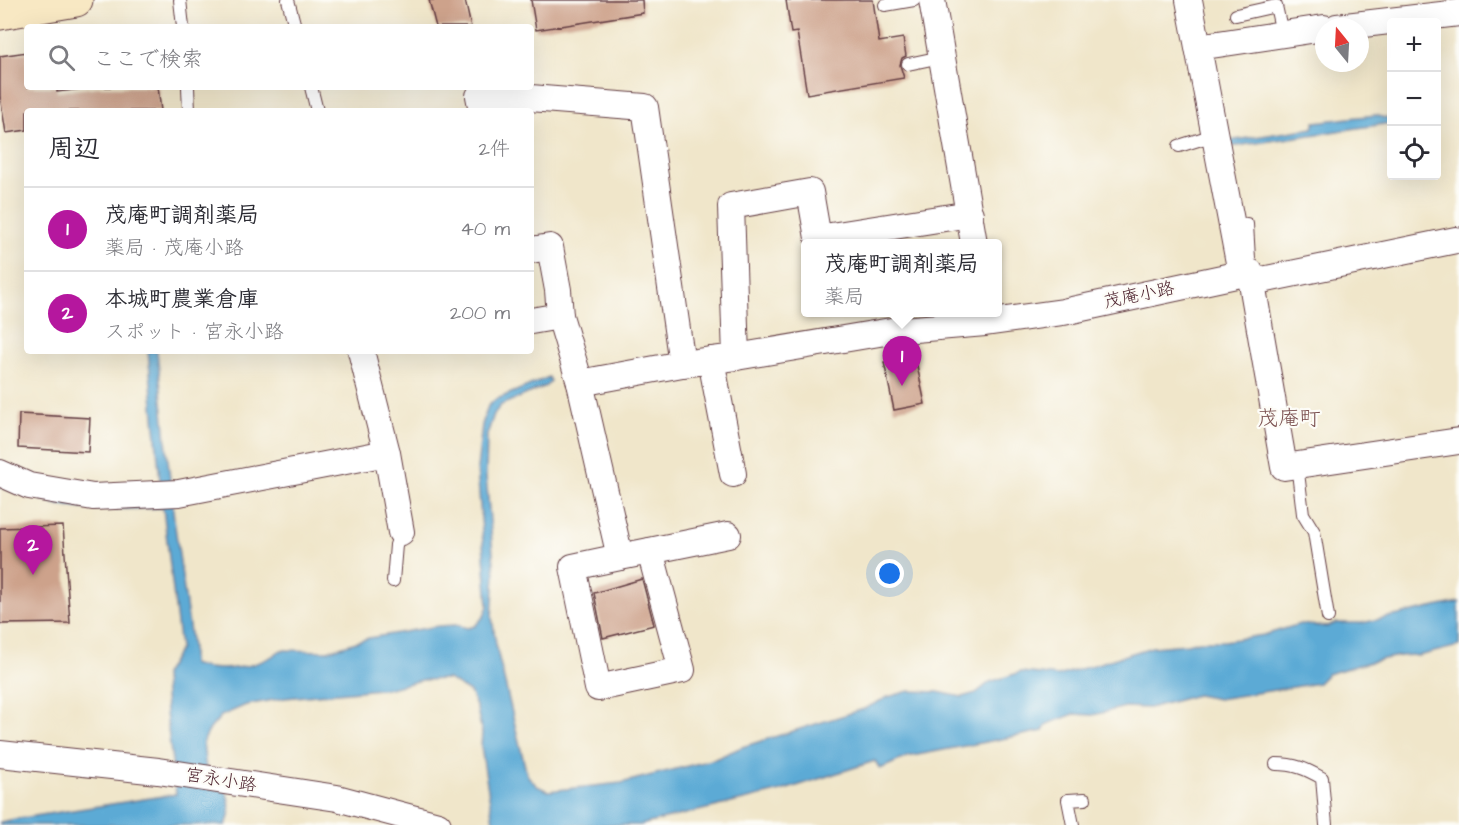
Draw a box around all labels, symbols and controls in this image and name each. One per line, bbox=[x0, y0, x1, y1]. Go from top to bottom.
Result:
north arrow bbox=[1315, 18, 1369, 72]
map controls bbox=[1387, 18, 1441, 180]
button: + bbox=[1387, 18, 1441, 72]
search box bbox=[24, 24, 534, 90]
icon: search bbox=[45, 41, 78, 74]
text: ここで検索 bbox=[93, 44, 203, 75]
button: − bbox=[1387, 72, 1441, 126]
button: locate bbox=[1387, 126, 1441, 180]
text: 周辺 bbox=[48, 131, 100, 167]
text: 2件 bbox=[479, 135, 510, 163]
text: 茂庵町調剤薬局 bbox=[105, 200, 259, 231]
text: 1 bbox=[66, 215, 69, 243]
text: 40 m bbox=[460, 215, 510, 243]
text: 薬局 · 茂庵小路 bbox=[105, 234, 244, 262]
popup bbox=[801, 239, 1002, 317]
text: 茂庵町調剤薬局 bbox=[824, 249, 979, 280]
street label: 茂庵小路 bbox=[1101, 275, 1177, 315]
text: 薬局 bbox=[824, 283, 864, 311]
text: 本城町農業倉庫 bbox=[105, 284, 259, 315]
text: 2 bbox=[62, 299, 73, 327]
text: 200 m bbox=[450, 299, 510, 327]
text: スポット · 宮永小路 bbox=[105, 318, 284, 346]
pin: 1 bbox=[882, 336, 922, 386]
district label: 茂庵町 bbox=[1258, 404, 1321, 433]
pin: 2 bbox=[14, 526, 52, 575]
your location bbox=[875, 559, 904, 588]
street label: 宮永小路 bbox=[183, 762, 259, 798]

